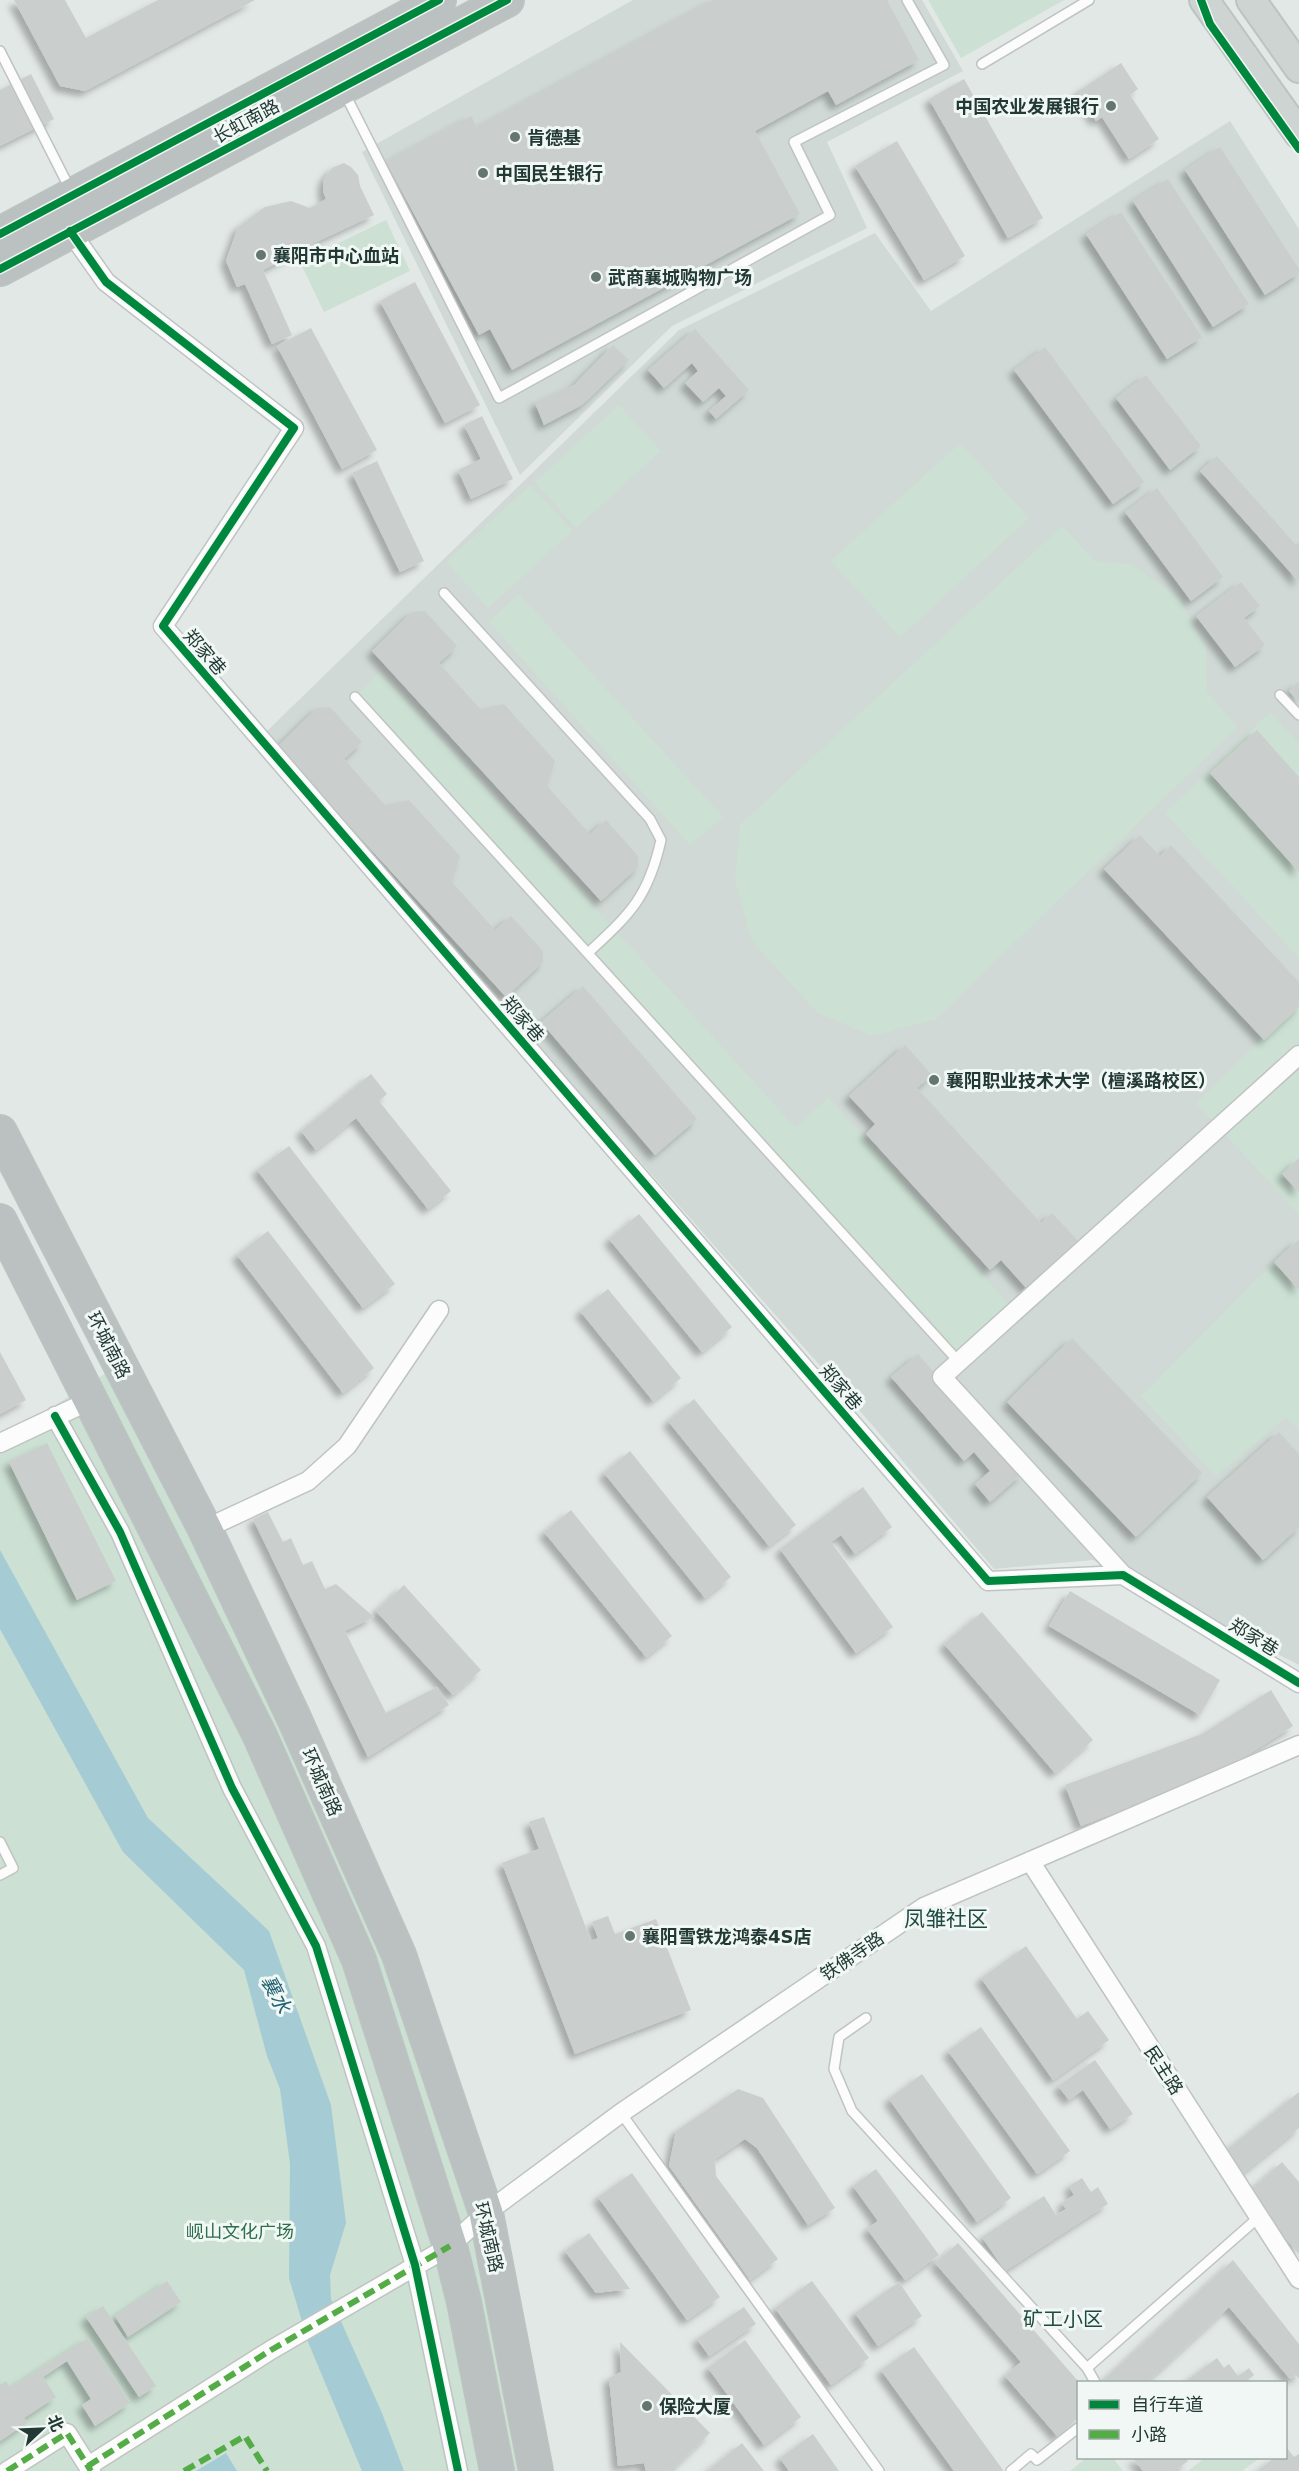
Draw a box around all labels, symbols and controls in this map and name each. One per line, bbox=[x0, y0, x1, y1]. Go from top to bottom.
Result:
street label: 长虹南路 bbox=[209, 95, 283, 147]
place label: 中国农业发展银行 bbox=[955, 96, 1099, 117]
marker: 中国农业发展银行 bbox=[1104, 99, 1118, 113]
place label: 肯德基 bbox=[527, 127, 581, 148]
marker: 肯德基 bbox=[508, 130, 522, 144]
place label: 中国民生银行 bbox=[495, 163, 603, 184]
marker: 中国民生银行 bbox=[476, 166, 490, 180]
place label: 襄阳市中心血站 bbox=[273, 245, 399, 266]
marker: 襄阳市中心血站 bbox=[254, 248, 268, 262]
place label: 武商襄城购物广场 bbox=[608, 267, 752, 288]
marker: 武商襄城购物广场 bbox=[589, 270, 603, 284]
street label: 郑家巷 bbox=[179, 625, 231, 679]
street label: 郑家巷 bbox=[497, 992, 549, 1046]
place label: 襄阳职业技术大学（檀溪路校区） bbox=[946, 1070, 1216, 1091]
marker: 襄阳职业技术大学（檀溪路校区） bbox=[927, 1073, 941, 1087]
street label: 环城南路 bbox=[83, 1308, 135, 1382]
street label: 郑家巷 bbox=[815, 1360, 867, 1414]
street label: 郑家巷 bbox=[1226, 1614, 1282, 1660]
street label: 环城南路 bbox=[298, 1745, 346, 1819]
district label: 凤雏社区 bbox=[904, 1907, 988, 1931]
place label: 襄阳雪铁龙鸿泰4S店 bbox=[642, 1926, 812, 1947]
street label: 铁佛寺路 bbox=[816, 1927, 888, 1985]
marker: 襄阳雪铁龙鸿泰4S店 bbox=[623, 1929, 637, 1943]
water label: 襄水 bbox=[256, 1971, 296, 2018]
street label: 民主路 bbox=[1140, 2042, 1188, 2098]
street label: 环城南路 bbox=[471, 2200, 507, 2274]
park label: 岘山文化广场 bbox=[186, 2221, 294, 2242]
district label: 矿工小区 bbox=[1023, 2307, 1103, 2331]
legend bbox=[1077, 2381, 1287, 2459]
text: 自行车道 bbox=[1131, 2394, 1203, 2415]
place label: 保险大厦 bbox=[659, 2396, 731, 2417]
north arrow bbox=[12, 2399, 72, 2459]
marker: 保险大厦 bbox=[640, 2399, 654, 2413]
text: 北 bbox=[43, 2412, 67, 2434]
text: 小路 bbox=[1131, 2424, 1167, 2445]

